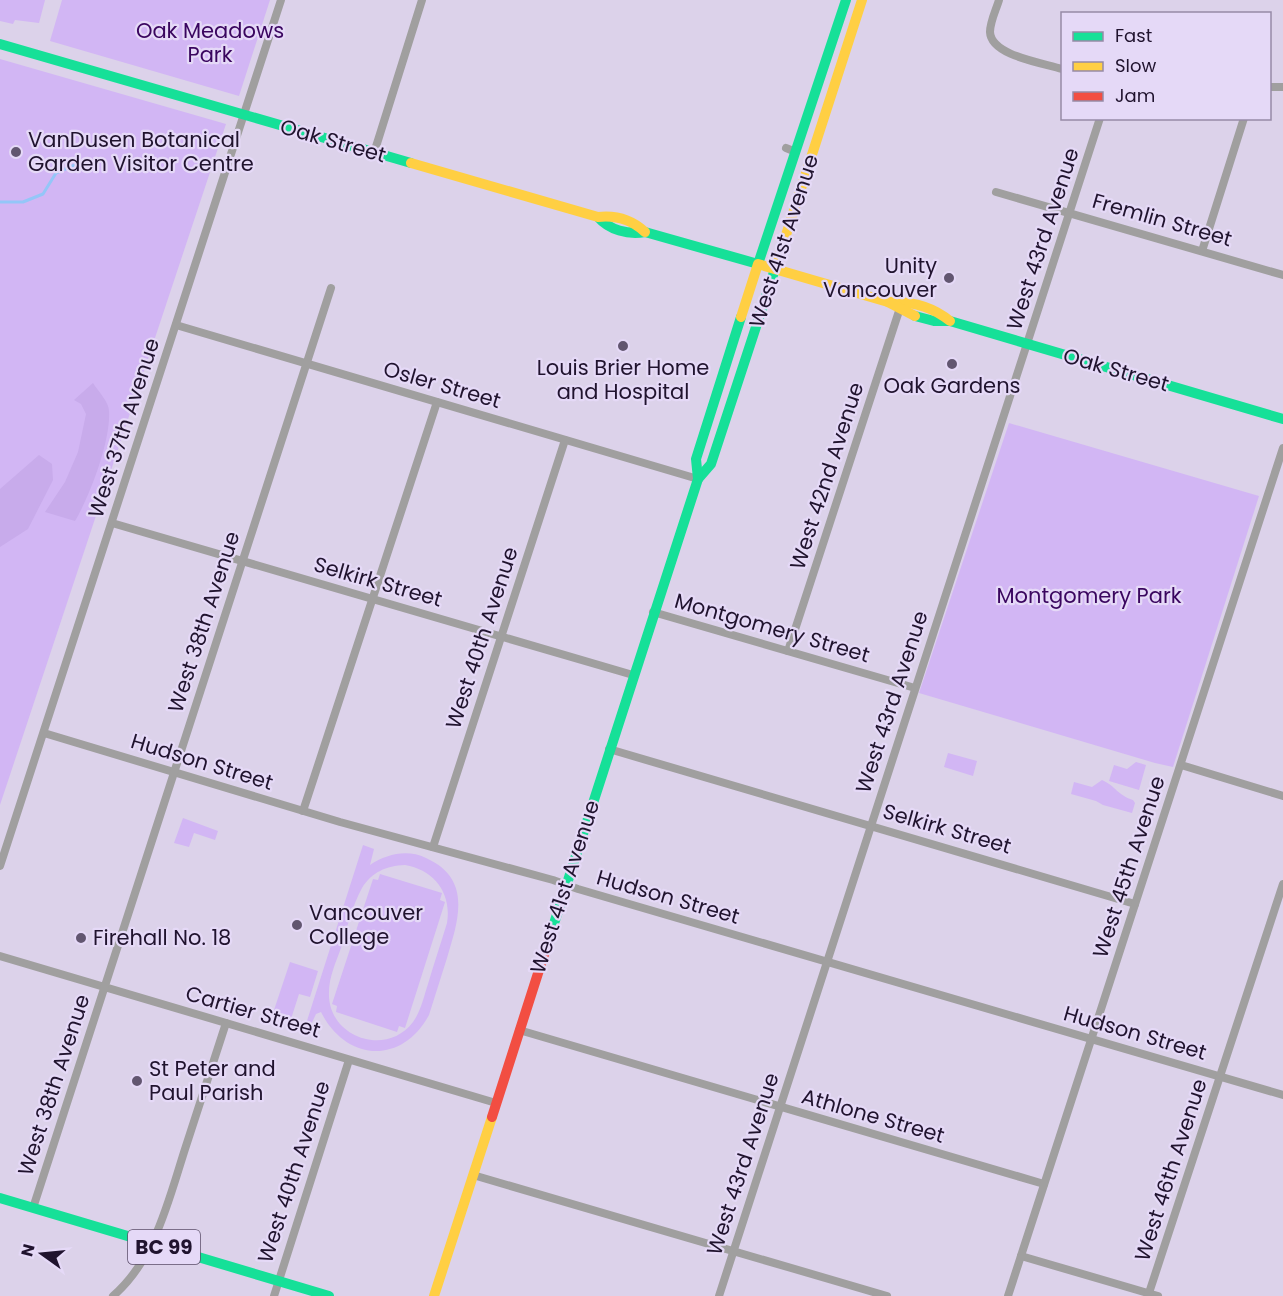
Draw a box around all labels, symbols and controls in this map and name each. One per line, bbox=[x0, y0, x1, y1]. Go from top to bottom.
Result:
legend bbox=[1061, 12, 1271, 120]
park label: Oak Meadows Park bbox=[136, 16, 284, 69]
text: Fast bbox=[1115, 23, 1152, 48]
text: Slow bbox=[1115, 53, 1157, 78]
text: Jam bbox=[1115, 83, 1155, 108]
street label: Oak Street bbox=[277, 112, 389, 169]
place label: VanDusen Botanical Garden Visitor Centre bbox=[28, 125, 254, 178]
street label: West 43rd Avenue bbox=[999, 144, 1086, 334]
marker: VanDusen Botanical Garden Visitor Centre bbox=[9, 145, 23, 159]
street label: West 41st Avenue bbox=[742, 150, 825, 331]
street label: Fremlin Street bbox=[1089, 186, 1235, 253]
place label: Unity Vancouver bbox=[823, 251, 937, 304]
marker: Unity Vancouver bbox=[942, 271, 956, 285]
street label: West 37th Avenue bbox=[81, 334, 166, 521]
marker: Louis Brier Home and Hospital bbox=[616, 339, 630, 353]
street label: Oak Street bbox=[1060, 341, 1172, 398]
place label: Louis Brier Home and Hospital bbox=[537, 353, 709, 406]
street label: Osler Street bbox=[380, 354, 504, 415]
marker: Oak Gardens bbox=[945, 357, 959, 371]
place label: Oak Gardens bbox=[883, 371, 1021, 400]
street label: West 42nd Avenue bbox=[783, 379, 870, 573]
street label: West 38th Avenue bbox=[161, 528, 247, 716]
street label: West 40th Avenue bbox=[438, 543, 525, 733]
street label: Selkirk Street bbox=[311, 549, 446, 614]
park label: Montgomery Park bbox=[996, 581, 1182, 610]
street label: Montgomery Street bbox=[671, 586, 873, 669]
street label: West 43rd Avenue bbox=[848, 607, 935, 797]
street label: Hudson Street bbox=[128, 726, 277, 797]
street label: West 45th Avenue bbox=[1085, 772, 1172, 962]
street label: West 41st Avenue bbox=[523, 796, 606, 977]
street label: Selkirk Street bbox=[880, 796, 1015, 861]
street label: Hudson Street bbox=[593, 862, 743, 931]
place label: Vancouver College bbox=[309, 898, 423, 951]
marker: Vancouver College bbox=[290, 918, 304, 932]
place label: Firehall No. 18 bbox=[93, 923, 231, 952]
marker: Firehall No. 18 bbox=[74, 931, 88, 945]
street label: Cartier Street bbox=[182, 978, 324, 1045]
street label: West 38th Avenue bbox=[11, 991, 97, 1179]
street label: Hudson Street bbox=[1060, 998, 1210, 1067]
place label: St Peter and Paul Parish bbox=[149, 1054, 276, 1107]
street label: West 43rd Avenue bbox=[699, 1069, 786, 1259]
marker: St Peter and Paul Parish bbox=[130, 1074, 144, 1088]
street label: West 46th Avenue bbox=[1127, 1075, 1214, 1265]
street label: West 40th Avenue bbox=[250, 1077, 337, 1267]
street label: Athlone Street bbox=[798, 1081, 948, 1150]
north arrow bbox=[12, 1224, 72, 1284]
road number: BC 99 bbox=[128, 1230, 200, 1264]
text: N bbox=[15, 1241, 41, 1259]

